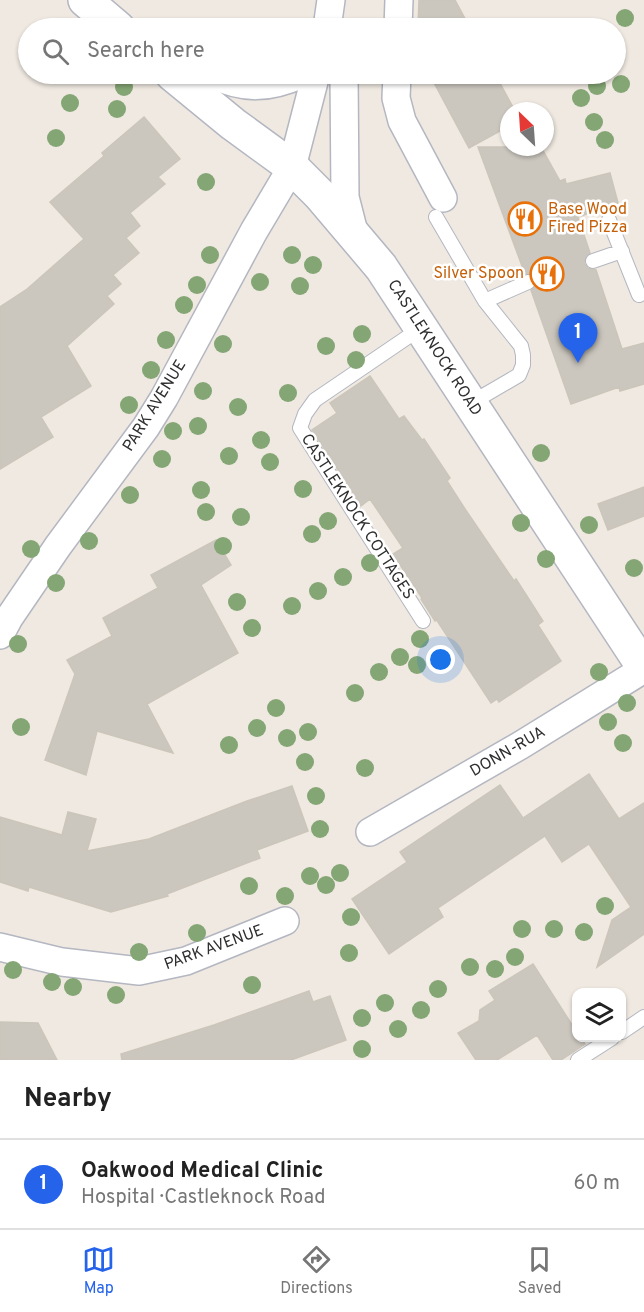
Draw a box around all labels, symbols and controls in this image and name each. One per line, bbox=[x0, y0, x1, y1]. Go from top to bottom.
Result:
search box bbox=[18, 18, 626, 84]
icon: search bbox=[39, 35, 72, 68]
text: Search here bbox=[87, 38, 205, 65]
north arrow bbox=[500, 102, 554, 156]
place label: Base Wood Fired Pizza bbox=[548, 200, 627, 238]
restaurant icon: Base Wood Fired Pizza bbox=[507, 201, 543, 237]
restaurant icon: Silver Spoon bbox=[529, 256, 565, 292]
place label: Silver Spoon bbox=[433, 264, 524, 284]
street label: CASTLEKNOCK ROAD bbox=[382, 276, 486, 420]
pin: 1 bbox=[558, 314, 598, 363]
street label: PARK AVENUE bbox=[119, 356, 191, 456]
street label: CASTLEKNOCK COTTAGES bbox=[296, 430, 418, 604]
your location bbox=[426, 645, 455, 674]
street label: DONN-RUA bbox=[467, 722, 549, 782]
street label: PARK AVENUE bbox=[162, 921, 266, 975]
map controls bbox=[572, 988, 626, 1042]
button: layers bbox=[572, 988, 626, 1042]
text: Nearby bbox=[24, 1083, 112, 1116]
text: Oakwood Medical Clinic bbox=[81, 1158, 323, 1185]
text: 1 bbox=[40, 1171, 48, 1197]
text: 60 m bbox=[574, 1171, 620, 1197]
text: Hospital · Castleknock Road bbox=[81, 1185, 326, 1211]
tab: Map bbox=[82, 1243, 115, 1299]
tab: Directions bbox=[280, 1243, 353, 1299]
tab: Saved bbox=[518, 1243, 562, 1299]

